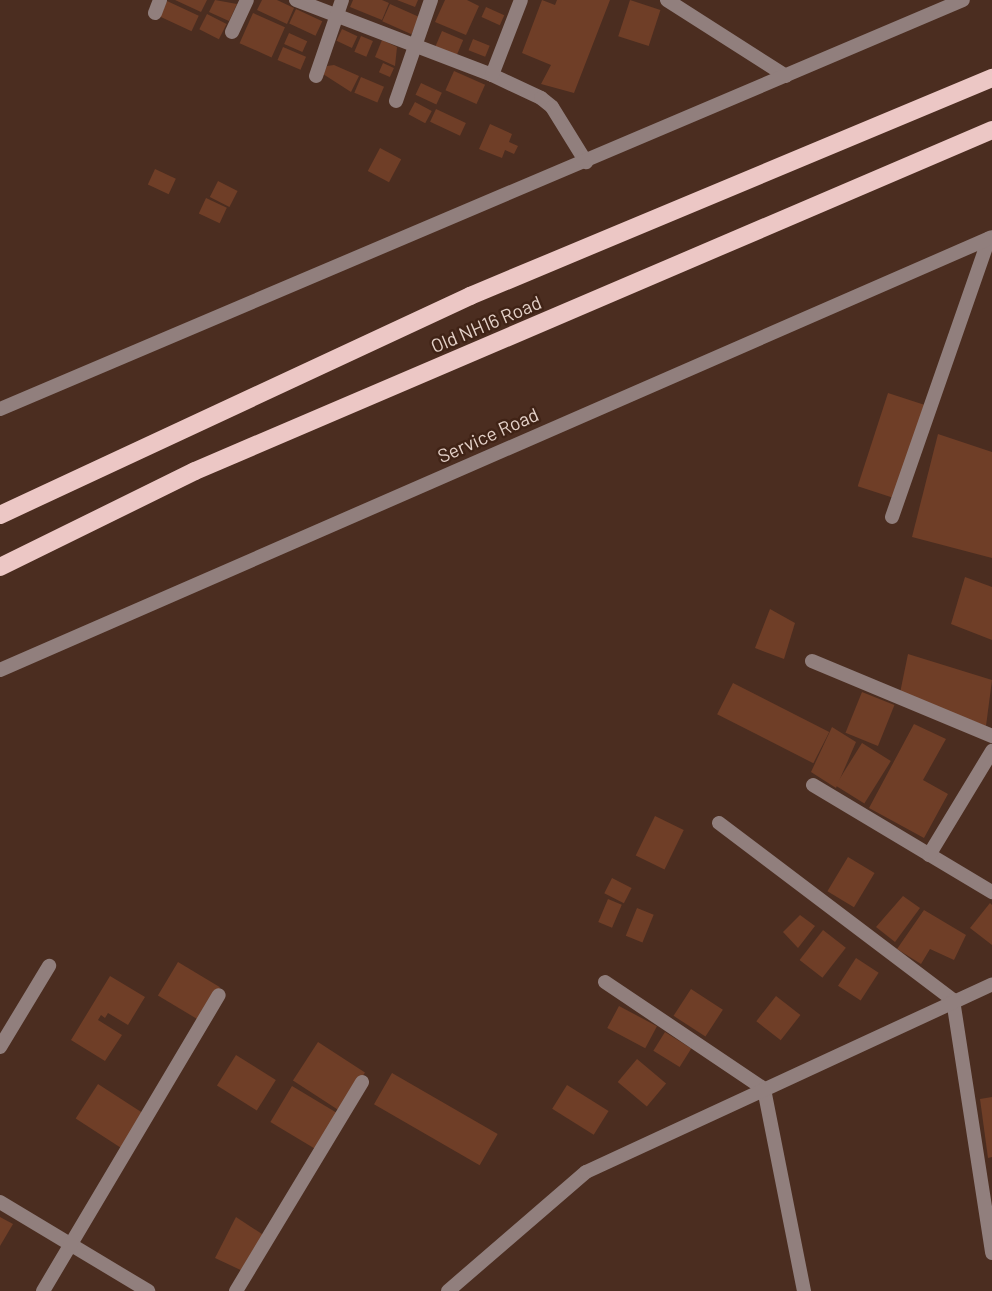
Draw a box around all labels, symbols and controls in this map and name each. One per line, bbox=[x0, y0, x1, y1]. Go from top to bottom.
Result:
street label: Old NH16 Road bbox=[427, 290, 545, 358]
street label: Service Road bbox=[434, 403, 542, 467]

